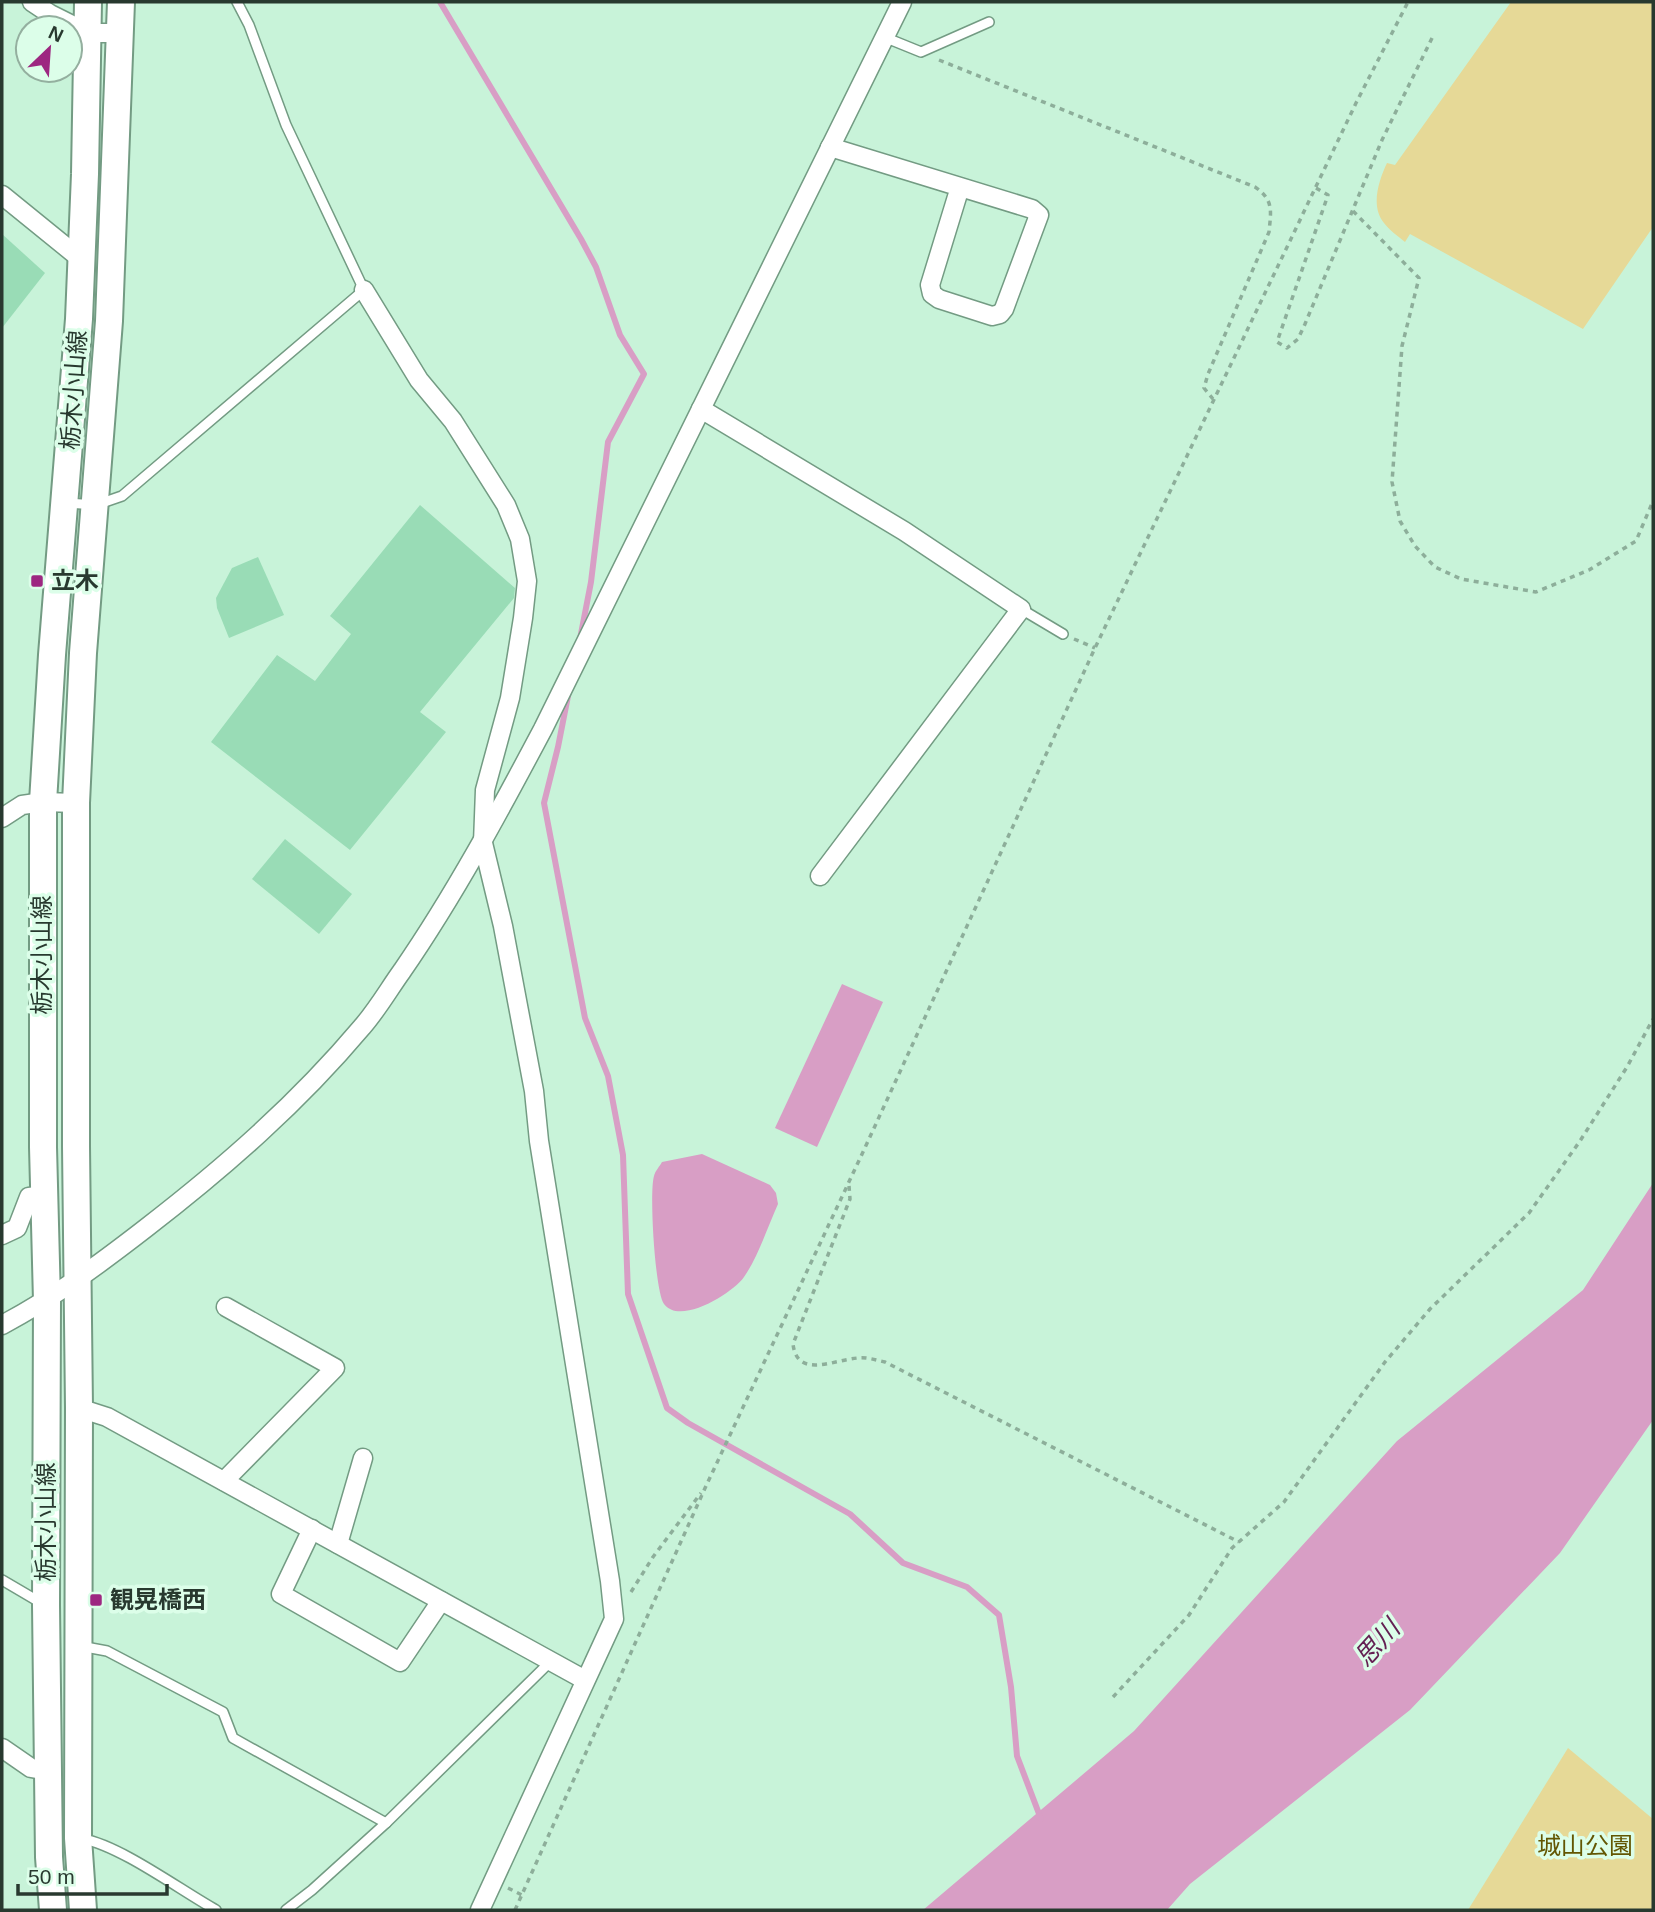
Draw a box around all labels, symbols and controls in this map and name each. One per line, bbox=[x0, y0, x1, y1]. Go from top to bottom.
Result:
north arrow bbox=[14, 14, 84, 84]
text: N bbox=[45, 22, 67, 46]
street label: 栃木小山線 bbox=[56, 329, 91, 451]
place label: 立木 bbox=[51, 567, 99, 594]
marker: 立木 bbox=[29, 573, 45, 589]
street label: 栃木小山線 bbox=[28, 895, 55, 1015]
street label: 栃木小山線 bbox=[32, 1462, 59, 1582]
place label: 観晃橋西 bbox=[110, 1586, 206, 1613]
marker: 観晃橋西 bbox=[88, 1592, 104, 1608]
water label: 思川 bbox=[1348, 1611, 1408, 1672]
park label: 城山公園 bbox=[1537, 1832, 1633, 1859]
scale bar bbox=[18, 1853, 166, 1897]
text: 50 m bbox=[28, 1865, 75, 1888]

